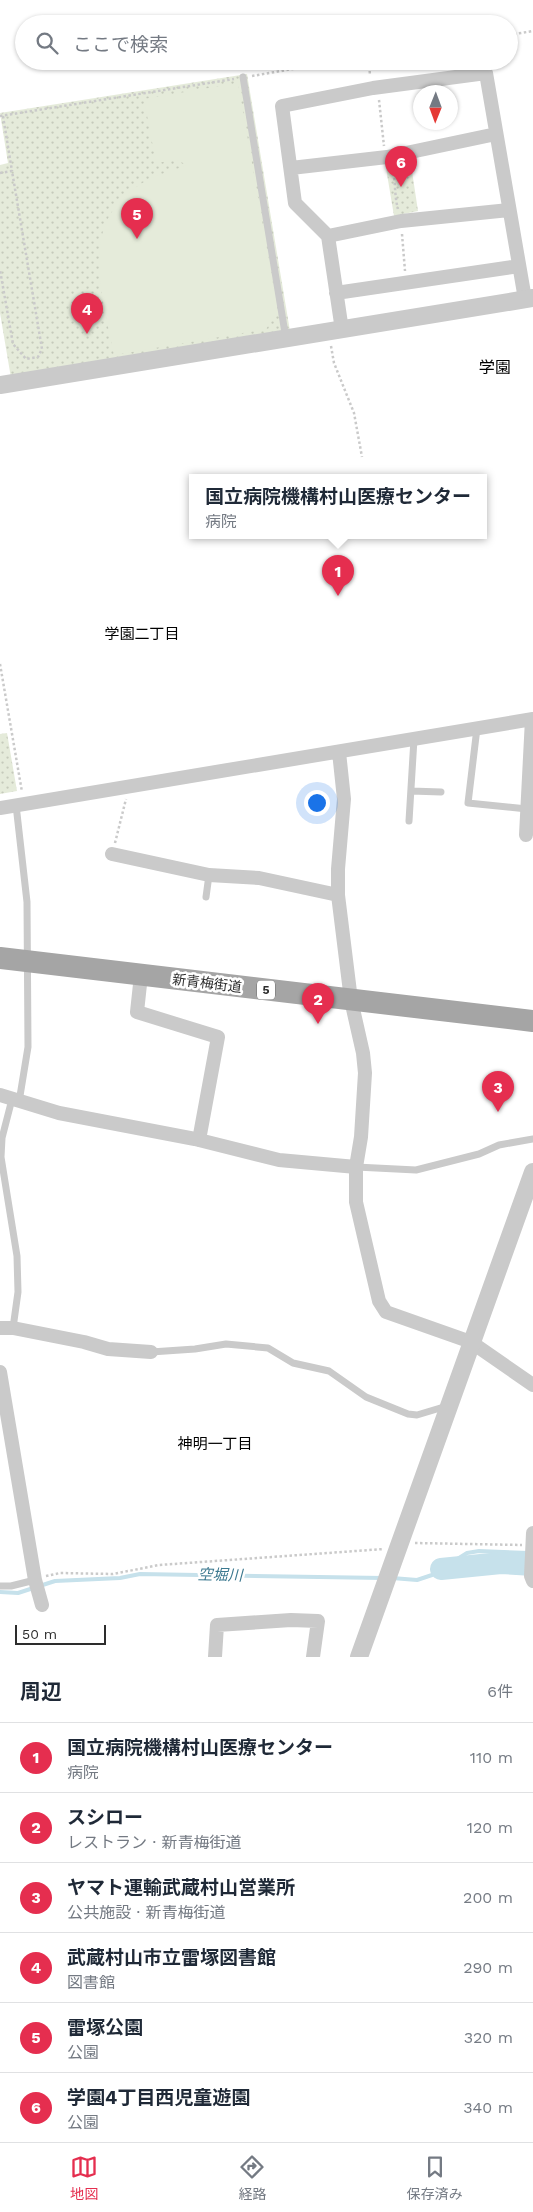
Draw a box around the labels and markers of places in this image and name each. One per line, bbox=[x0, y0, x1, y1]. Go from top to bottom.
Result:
pin: 6 bbox=[385, 146, 417, 187]
pin: 5 bbox=[121, 198, 153, 239]
pin: 4 bbox=[71, 293, 103, 334]
pin: 1 bbox=[322, 555, 354, 596]
pin: 2 bbox=[302, 983, 334, 1024]
pin: 3 bbox=[482, 1071, 514, 1112]

